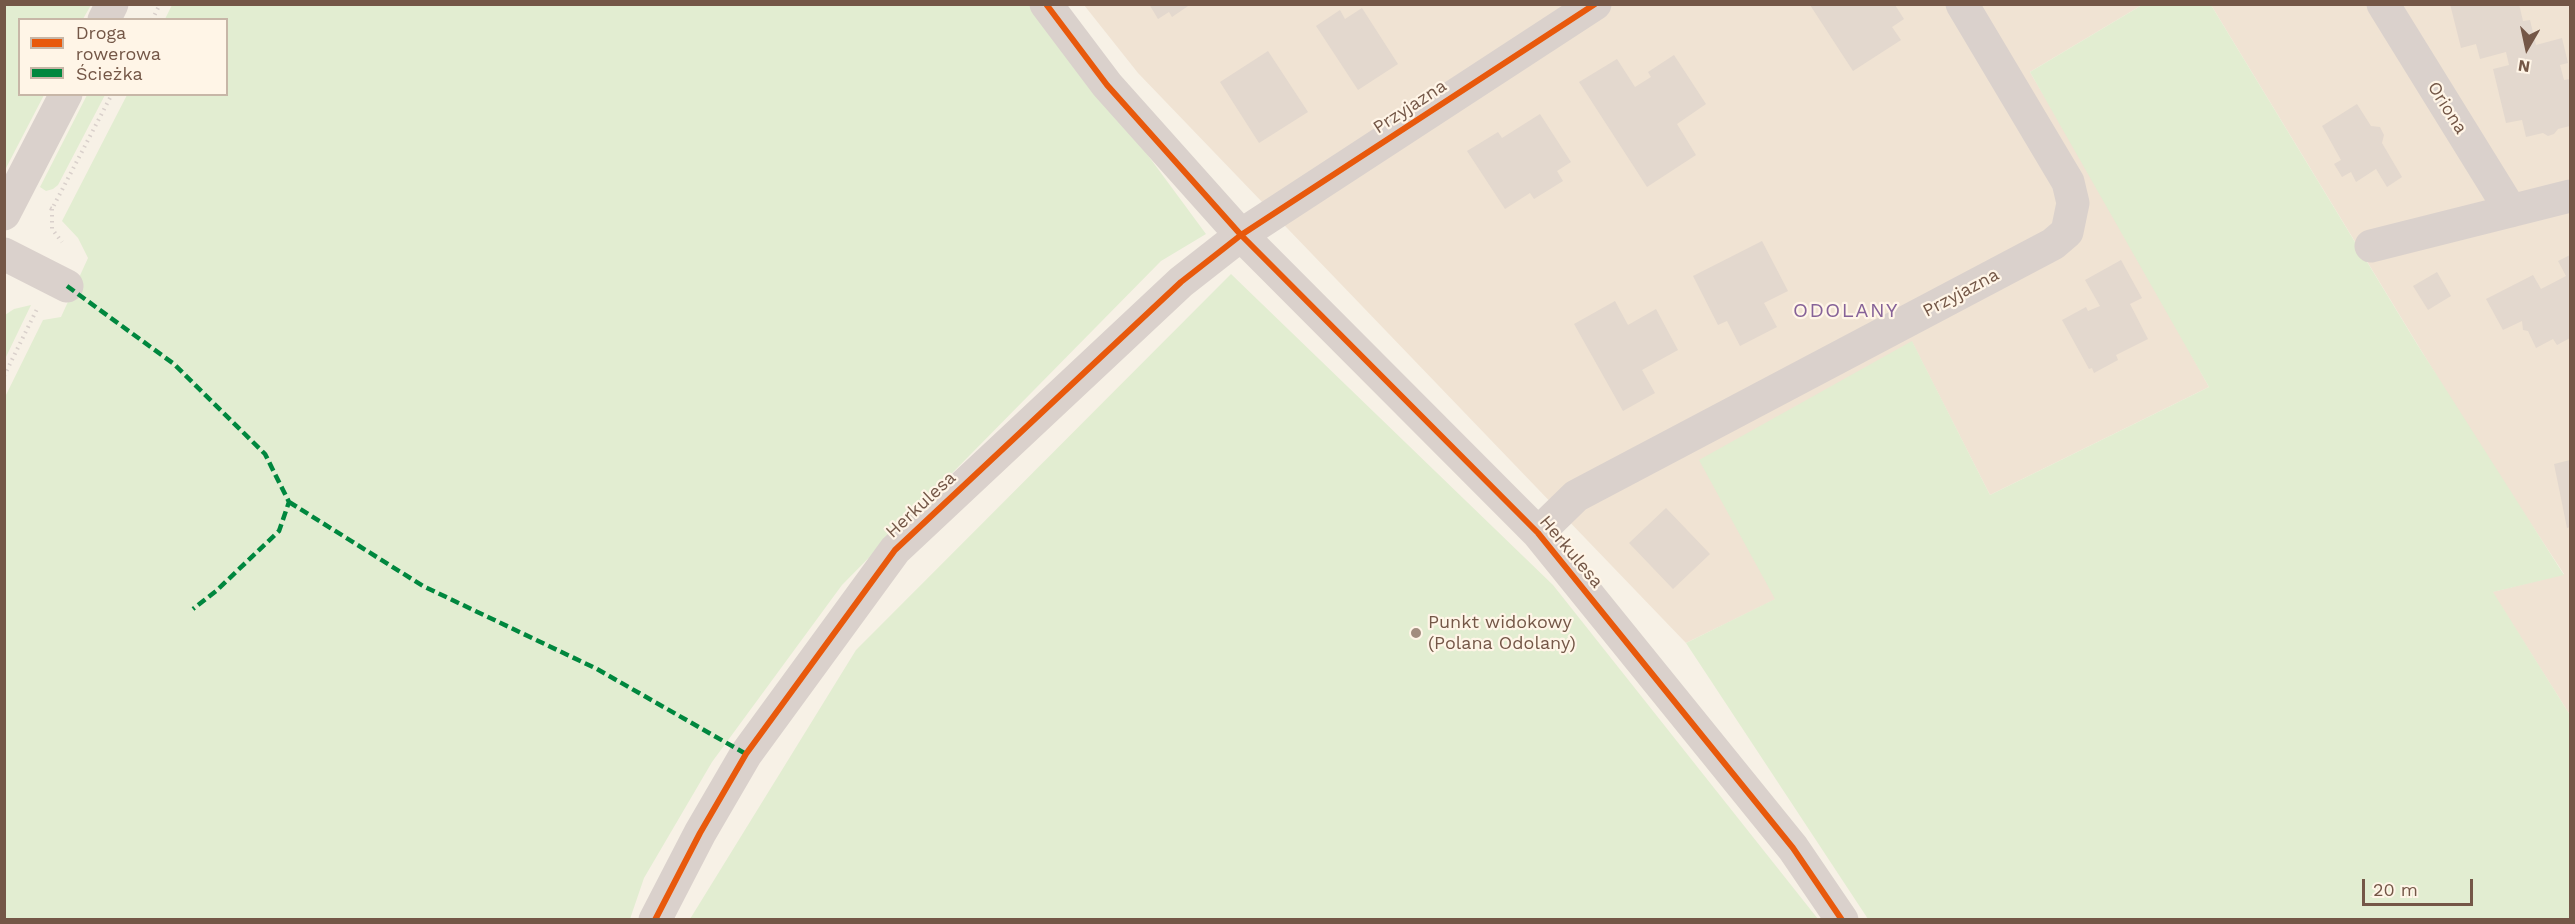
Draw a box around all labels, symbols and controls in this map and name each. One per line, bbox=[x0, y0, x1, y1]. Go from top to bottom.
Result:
legend bbox=[18, 18, 228, 96]
north arrow bbox=[2497, 18, 2557, 78]
text: Droga rowerowa bbox=[76, 22, 161, 64]
text: N bbox=[2517, 56, 2531, 77]
text: Ścieżka bbox=[76, 63, 143, 84]
street label: Przyjazna bbox=[1369, 75, 1451, 139]
street label: Oriona bbox=[2423, 78, 2471, 138]
street label: Przyjazna bbox=[1919, 264, 2003, 322]
district label: ODOLANY bbox=[1793, 299, 1899, 323]
street label: Herkulesa bbox=[882, 467, 960, 543]
street label: Herkulesa bbox=[1535, 511, 1607, 593]
place label: Punkt widokowy (Polana Odolany) bbox=[1428, 612, 1576, 654]
marker: Punkt widokowy (Polana Odolany) bbox=[1409, 626, 1423, 640]
scale bar bbox=[2365, 867, 2476, 905]
text: 20 m bbox=[2373, 879, 2418, 900]

